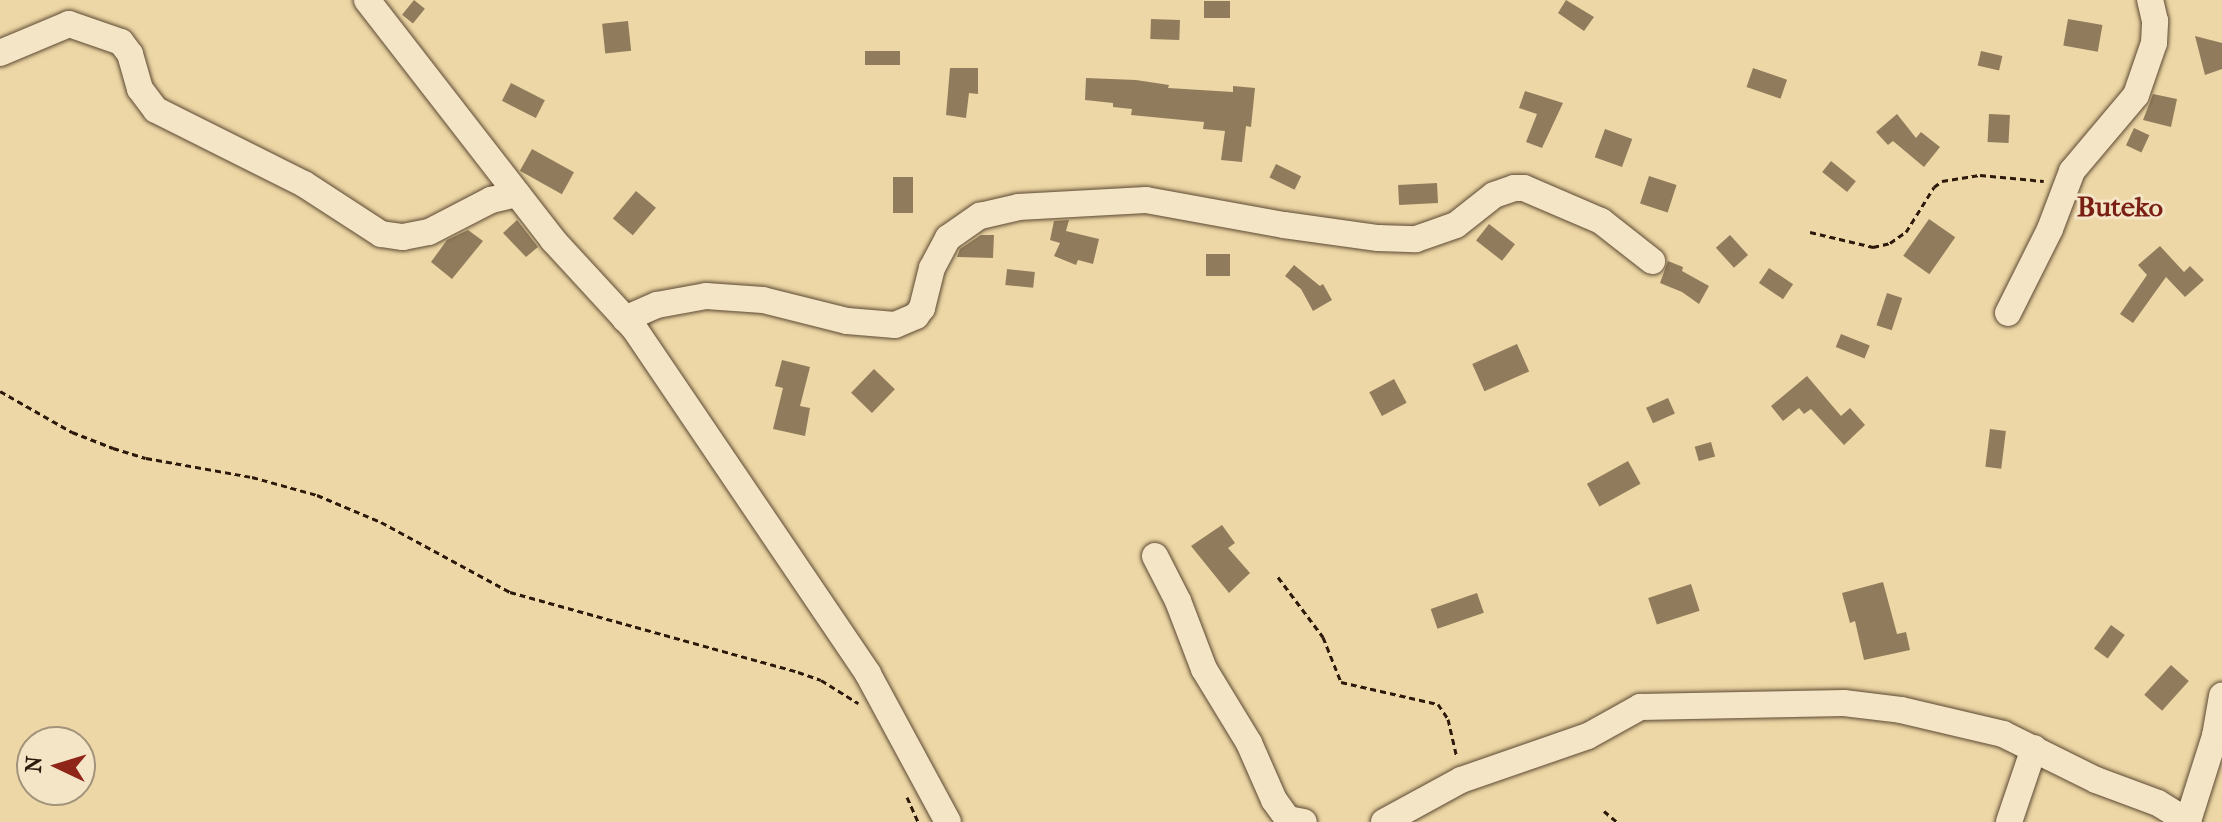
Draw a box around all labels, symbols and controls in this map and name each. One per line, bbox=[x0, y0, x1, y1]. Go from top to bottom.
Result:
district label: Buteko bbox=[2077, 190, 2163, 224]
north arrow bbox=[16, 726, 96, 806]
text: N bbox=[21, 755, 48, 774]

